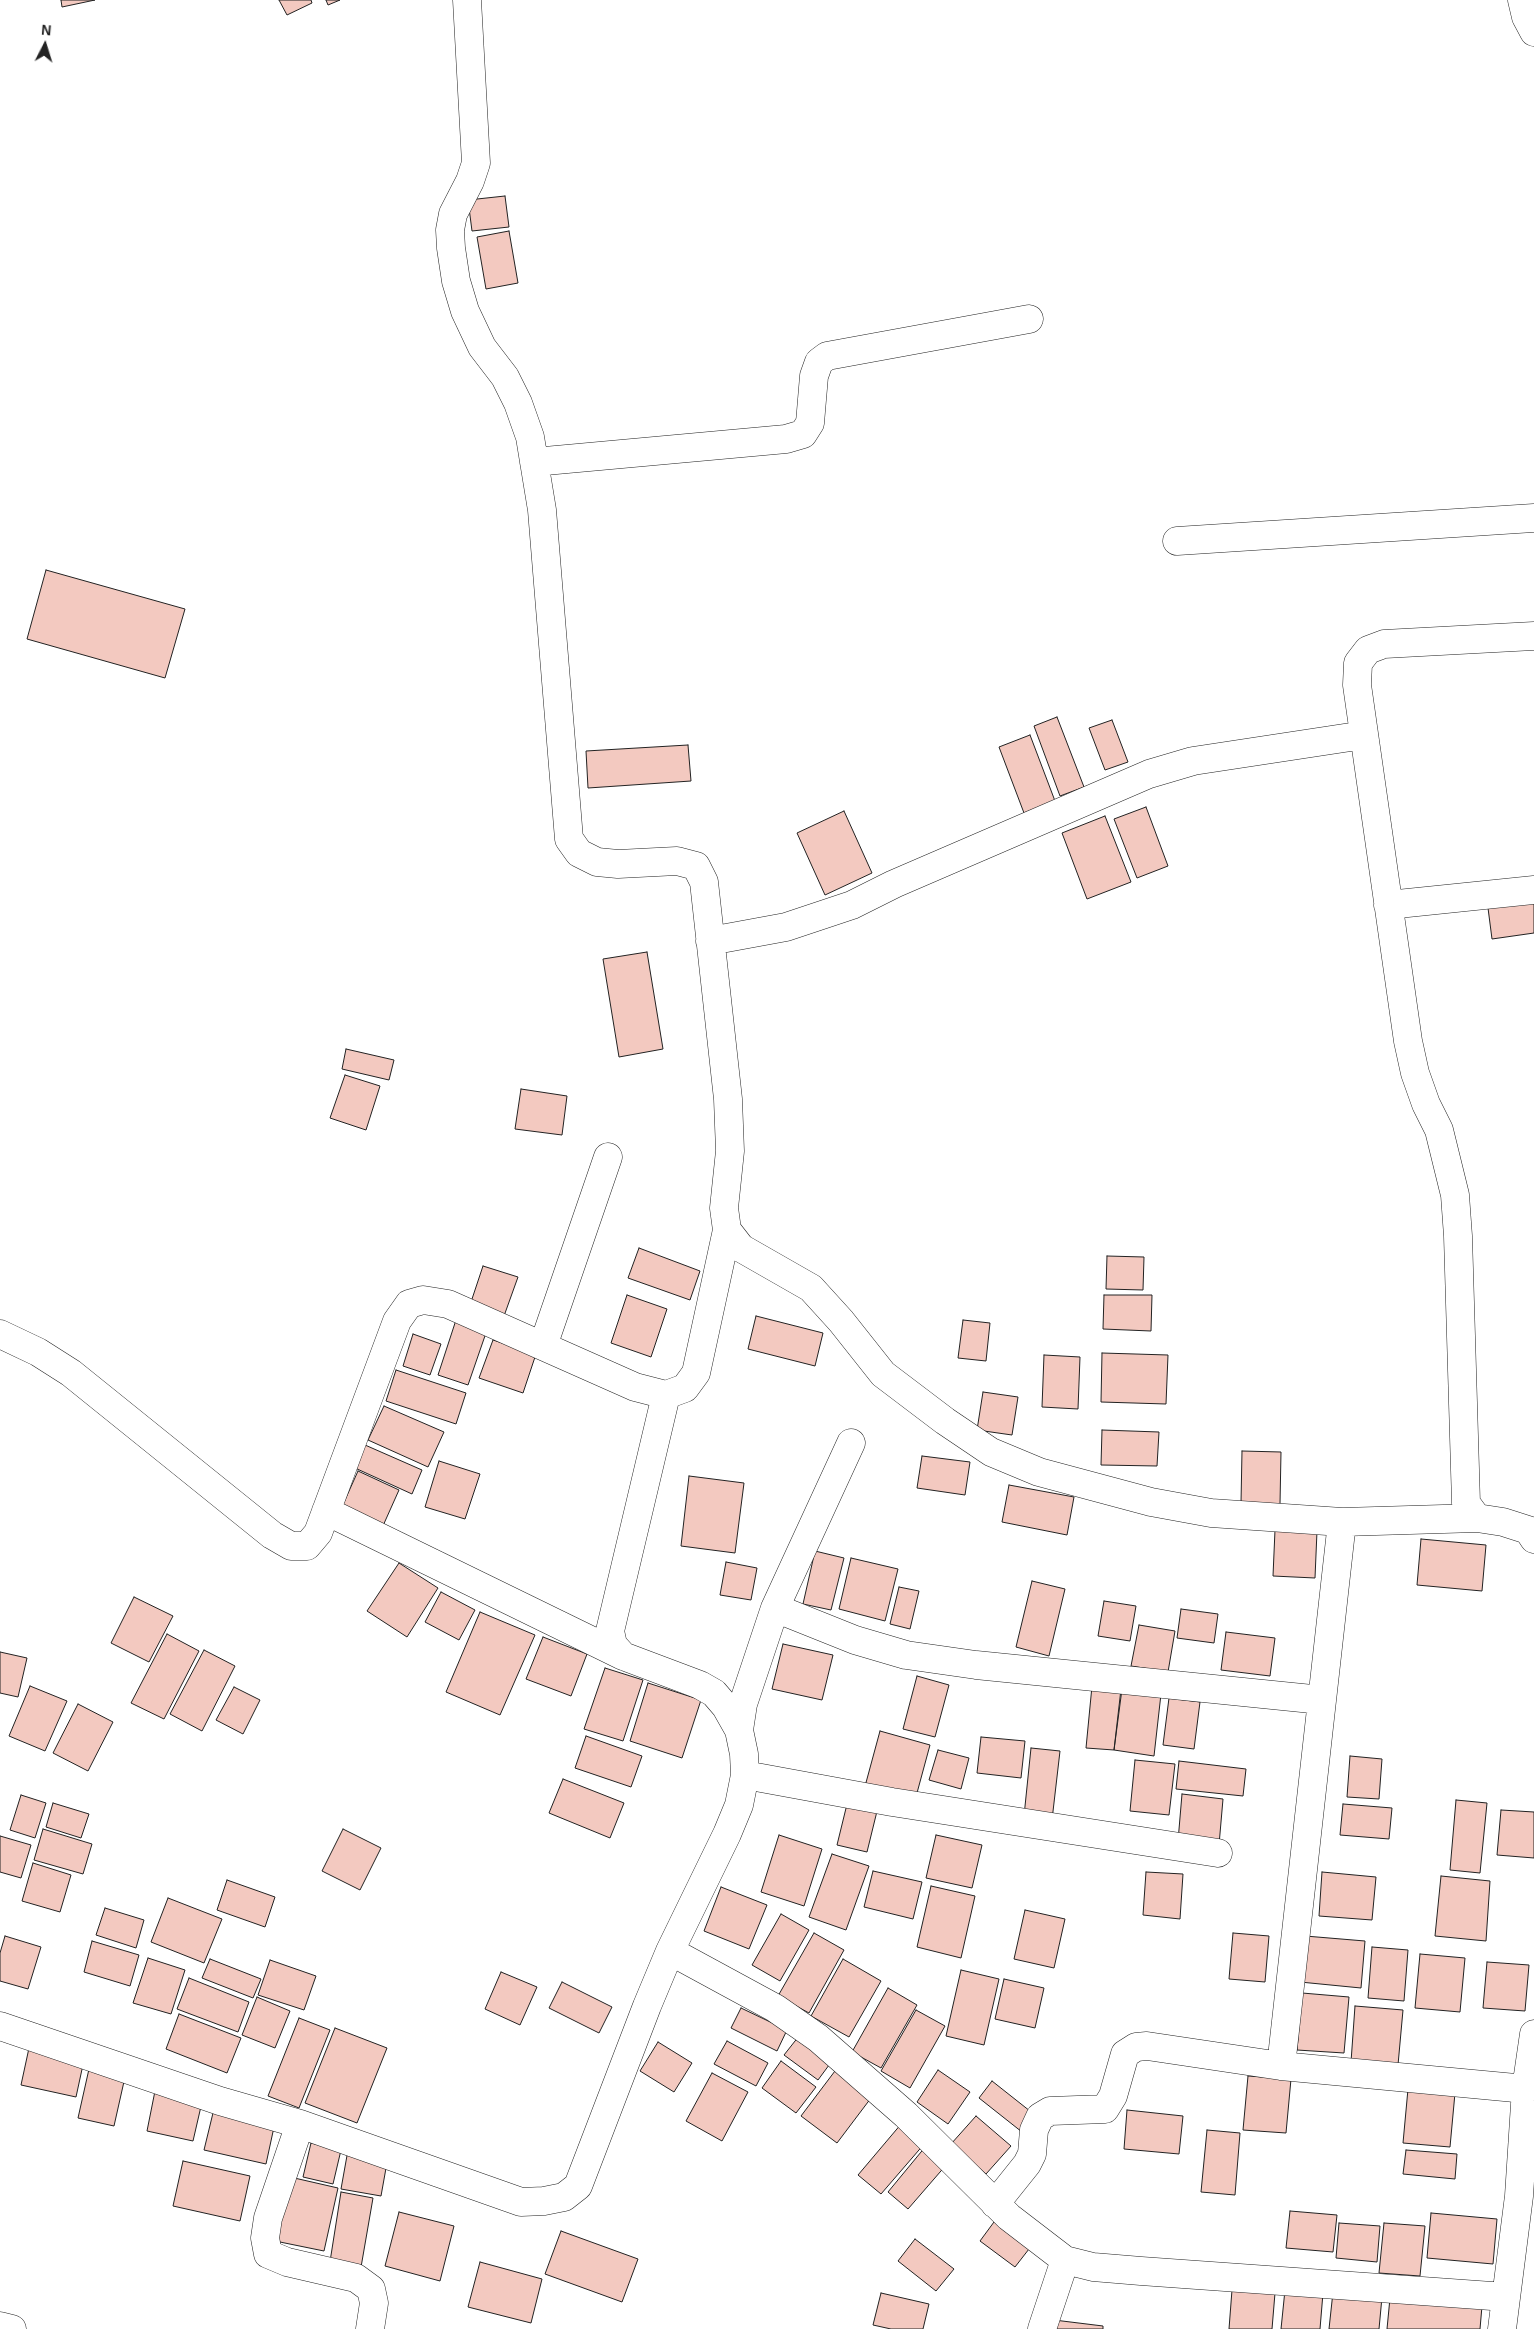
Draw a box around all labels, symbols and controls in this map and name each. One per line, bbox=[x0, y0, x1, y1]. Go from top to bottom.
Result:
north arrow bbox=[20, 20, 70, 70]
text: N bbox=[41, 22, 52, 38]

